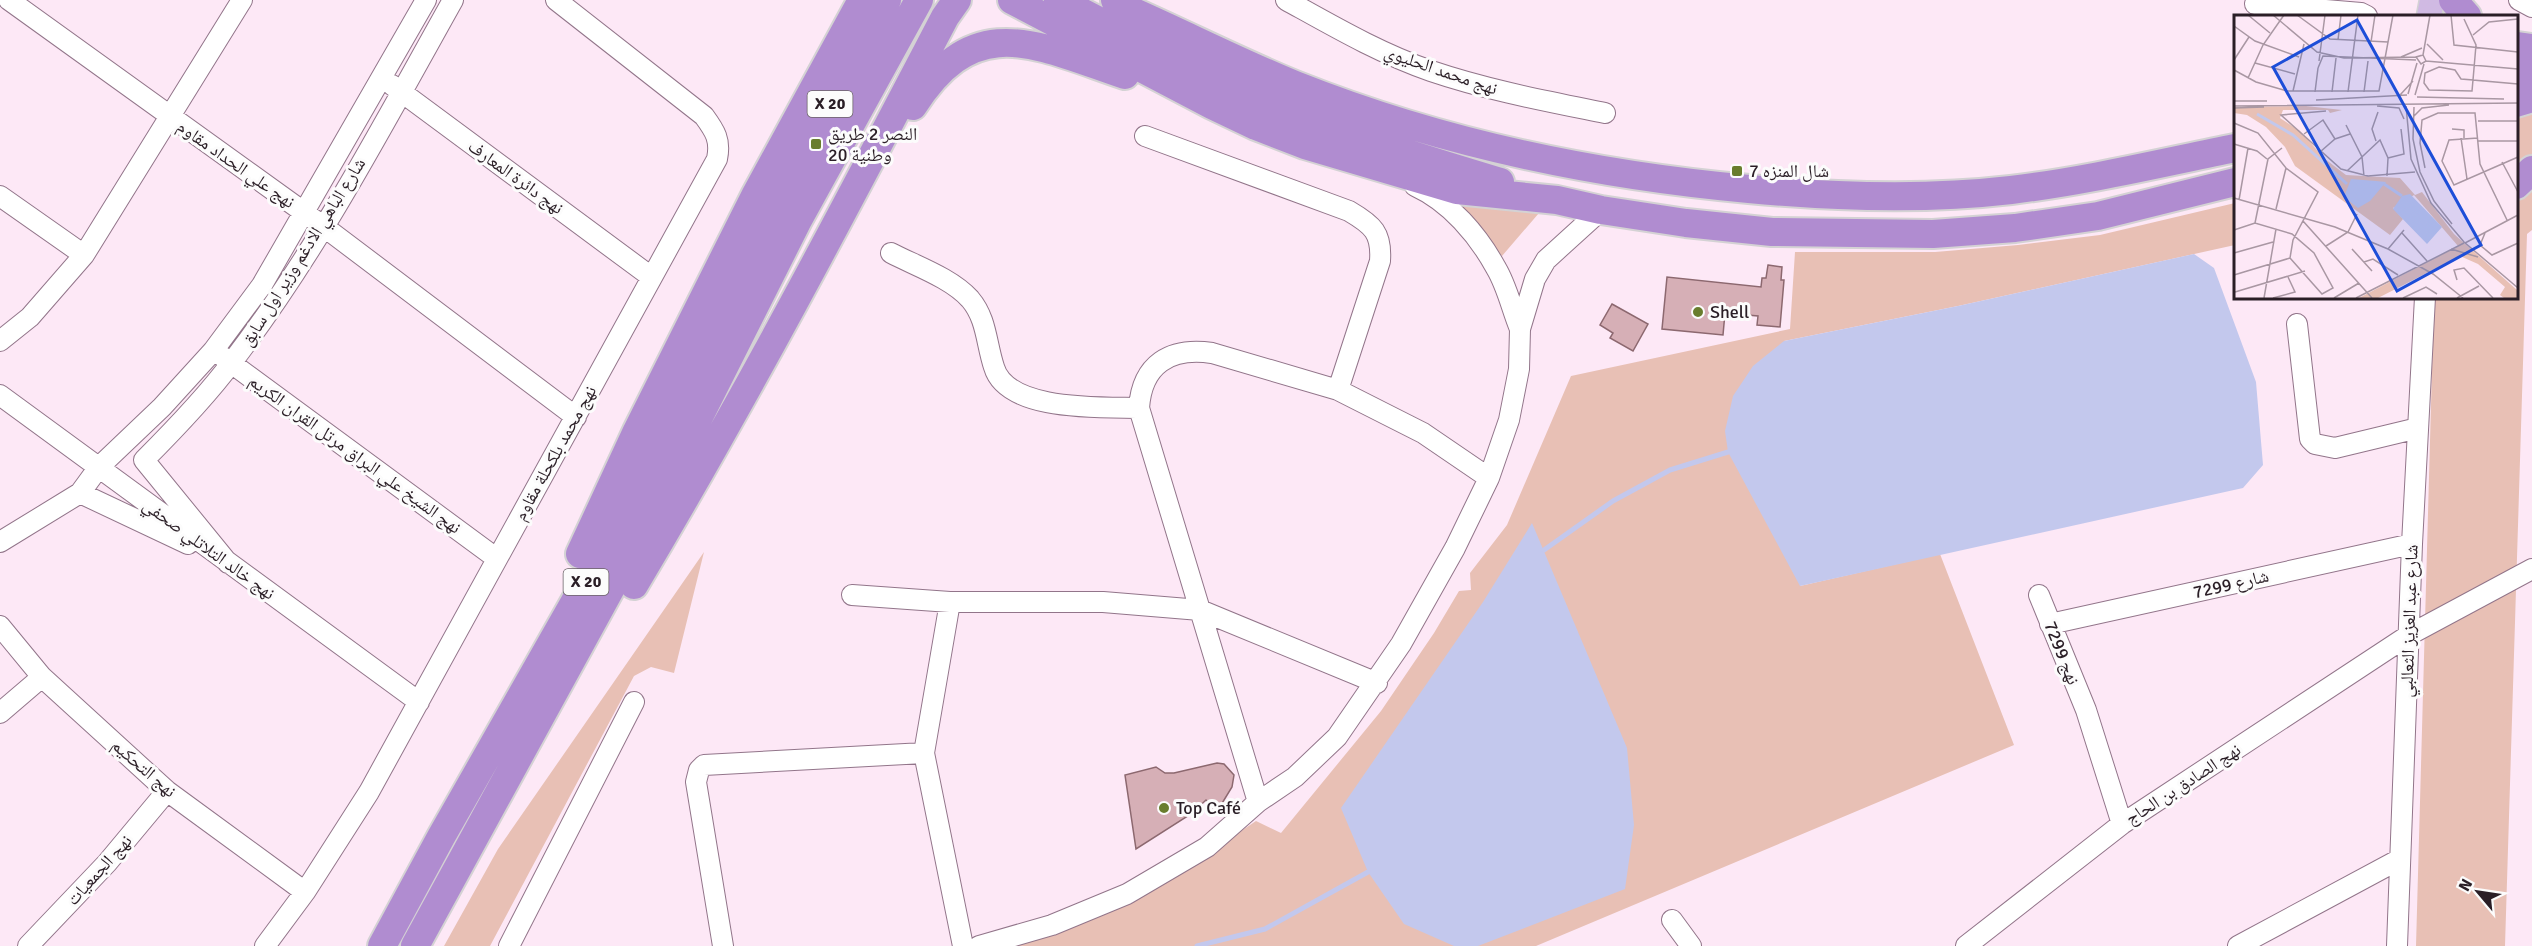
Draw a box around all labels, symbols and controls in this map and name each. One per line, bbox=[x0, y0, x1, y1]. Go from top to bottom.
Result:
inset map bbox=[2234, 15, 2517, 298]
street label: نهج محمد الحليوي bbox=[1380, 40, 1501, 103]
road number: X 20 bbox=[808, 91, 852, 117]
street label: نهج علي الحداد مقاوم bbox=[171, 115, 299, 216]
place label: النصر 2 طريق وطنية 20 bbox=[828, 123, 917, 166]
street label: نهج دائرة المعارف bbox=[463, 135, 568, 220]
marker: النصر 2 طريق وطنية 20 bbox=[809, 137, 823, 151]
street label: شارع الباهي الادغم وزير اول سابق bbox=[236, 154, 373, 352]
place label: شال المنزه 7 bbox=[1749, 160, 1829, 182]
marker: شال المنزه 7 bbox=[1730, 164, 1744, 178]
place label: Shell bbox=[1710, 301, 1749, 323]
marker: Shell bbox=[1691, 305, 1705, 319]
street label: نهج الشيخ علي البراق مرتل القران الكريم bbox=[242, 369, 466, 541]
street label: نهج محمد بلكحلة مقاوم bbox=[509, 382, 602, 525]
street label: نهج خالد التلاتلي صحفي bbox=[137, 494, 279, 607]
street label: شارع عبد العزيز الثعالبي bbox=[2395, 544, 2426, 698]
street label: شارع 7299 bbox=[2191, 565, 2271, 603]
road number: X 20 bbox=[564, 569, 608, 595]
street label: نهج 7299 bbox=[2038, 618, 2085, 688]
street label: نهج التحكيم bbox=[106, 734, 181, 803]
street label: نهج الصادق بن الحاج bbox=[2121, 739, 2245, 830]
place label: Top Café bbox=[1176, 797, 1241, 819]
marker: Top Café bbox=[1157, 801, 1171, 815]
street label: نهج الجمعيات bbox=[61, 830, 137, 911]
north arrow bbox=[2448, 862, 2508, 922]
text: N bbox=[2454, 875, 2477, 895]

